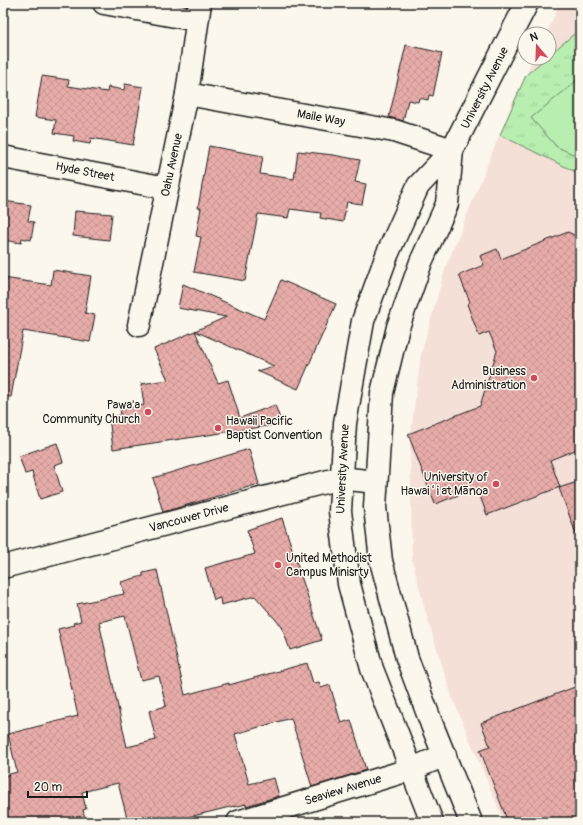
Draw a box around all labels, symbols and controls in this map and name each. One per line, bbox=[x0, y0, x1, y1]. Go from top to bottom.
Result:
north arrow bbox=[517, 26, 557, 66]
text: N bbox=[528, 29, 540, 44]
street label: University Avenue bbox=[458, 45, 512, 131]
street label: Maile Way bbox=[296, 106, 346, 130]
street label: Oahu Avenue bbox=[158, 132, 186, 198]
street label: Hyde Street bbox=[54, 159, 116, 185]
place label: Business Administration bbox=[451, 364, 527, 393]
marker: Business Administration bbox=[529, 373, 539, 383]
place label: Pawa'a Community Church bbox=[43, 398, 140, 427]
marker: Pawa'a Community Church bbox=[143, 407, 153, 417]
place label: Hawaii Pacific Baptist Convention bbox=[226, 414, 322, 443]
marker: Hawaii Pacific Baptist Convention bbox=[213, 423, 223, 433]
street label: University Avenue bbox=[333, 424, 353, 514]
place label: University of Hawaiʻi at Mānoa bbox=[401, 470, 488, 499]
marker: University of Hawaiʻi at Mānoa bbox=[491, 479, 501, 489]
street label: Vancouver Drive bbox=[148, 500, 230, 536]
place label: United Methodist Campus Minisrty bbox=[286, 551, 372, 580]
marker: United Methodist Campus Minisrty bbox=[273, 560, 283, 570]
street label: Seaview Avenue bbox=[303, 771, 383, 809]
scale bar bbox=[28, 773, 87, 799]
text: 20 m bbox=[34, 780, 63, 795]

